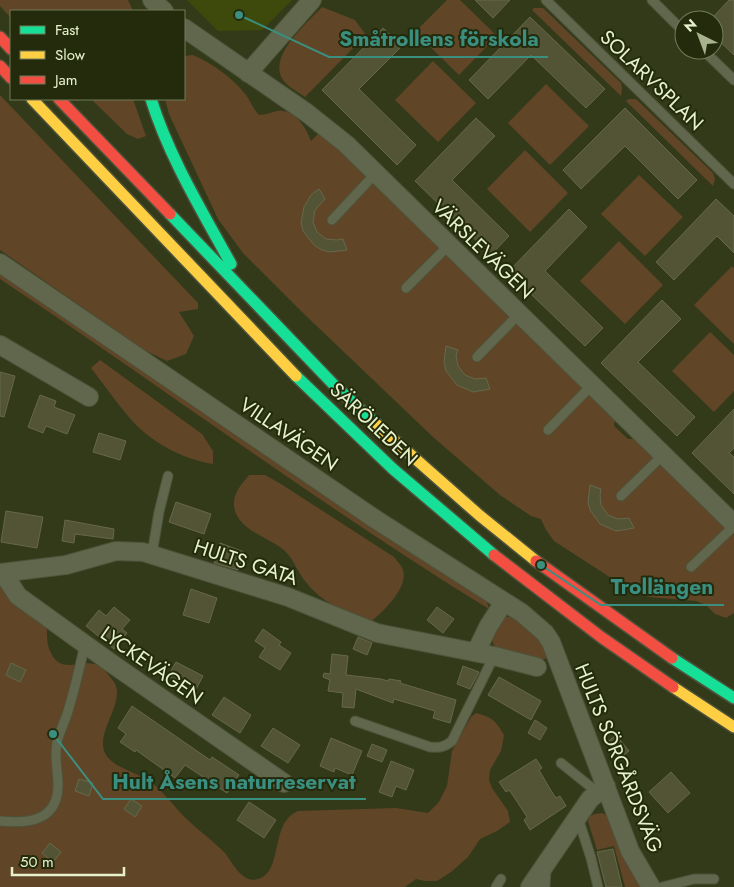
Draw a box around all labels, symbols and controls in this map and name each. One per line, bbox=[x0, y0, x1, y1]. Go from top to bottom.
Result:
legend bbox=[10, 10, 185, 100]
north arrow bbox=[674, 10, 724, 60]
text: Fast bbox=[55, 19, 79, 41]
callout: Småtrollens förskola bbox=[329, 21, 548, 57]
text: Småtrollens förskola bbox=[339, 24, 539, 54]
street label: SOLARVSPLAN bbox=[595, 25, 709, 135]
text: Slow bbox=[55, 44, 86, 66]
text: Jam bbox=[53, 69, 78, 91]
street label: VÄRSLEVÄGEN bbox=[425, 193, 540, 306]
street label: SÄRÖLEDEN bbox=[323, 376, 424, 473]
street label: VILLAVÄGEN bbox=[233, 391, 344, 478]
street label: HULTS GATA bbox=[190, 532, 302, 593]
callout: Trollängen bbox=[601, 569, 724, 605]
text: Trollängen bbox=[611, 572, 713, 602]
street label: LYCKEVÄGEN bbox=[94, 619, 209, 712]
street label: HULTS SÖRGÅRDSVÄG bbox=[567, 659, 670, 857]
callout: Hult Åsens naturreservat bbox=[103, 763, 366, 799]
text: Hult Åsens naturreservat bbox=[112, 767, 356, 797]
scale bar bbox=[12, 844, 125, 876]
text: 50 m bbox=[20, 851, 54, 873]

